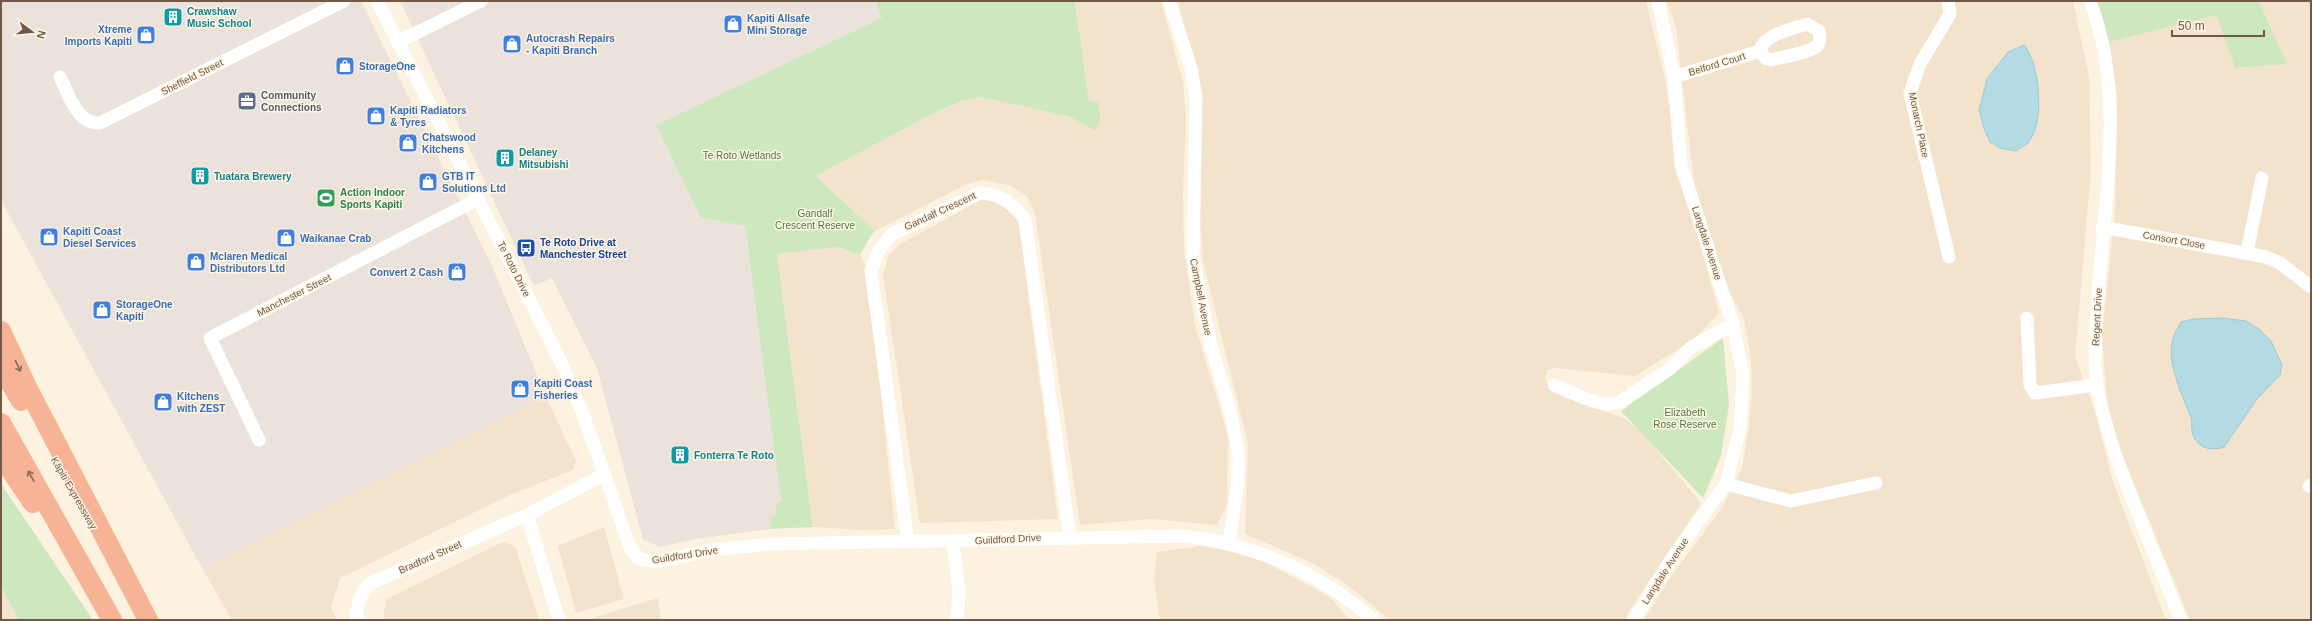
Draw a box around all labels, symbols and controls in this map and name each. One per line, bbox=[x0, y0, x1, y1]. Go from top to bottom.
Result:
building icon: Crawshaw Music School bbox=[162, 6, 184, 28]
place label: Crawshaw Music School bbox=[187, 6, 252, 29]
north arrow bbox=[12, 12, 52, 52]
scale bar bbox=[2172, 12, 2264, 38]
shop icon: Kapiti Allsafe Mini Storage bbox=[722, 13, 744, 35]
place label: Kapiti Allsafe Mini Storage bbox=[747, 13, 810, 36]
text: 50 m bbox=[2178, 19, 2205, 33]
place label: Xtreme Imports Kapiti bbox=[65, 24, 132, 47]
shop icon: Xtreme Imports Kapiti bbox=[135, 24, 157, 46]
text: N bbox=[35, 29, 48, 40]
shop icon: Autocrash Repairs - Kapiti Branch bbox=[501, 33, 523, 55]
place label: Autocrash Repairs - Kapiti Branch bbox=[526, 33, 615, 56]
street label: Belford Court bbox=[1687, 50, 1747, 78]
shop icon: StorageOne bbox=[334, 55, 356, 77]
street label: Sheffield Street bbox=[159, 57, 225, 97]
place label: StorageOne bbox=[359, 61, 416, 72]
office icon: Community Connections bbox=[236, 90, 258, 112]
place label: Community Connections bbox=[261, 90, 322, 113]
street label: Monarch Place bbox=[1907, 91, 1931, 159]
shop icon: Kapiti Radiators & Tyres bbox=[365, 105, 387, 127]
place label: Kapiti Radiators & Tyres bbox=[390, 105, 467, 128]
shop icon: Chatswood Kitchens bbox=[397, 132, 419, 154]
place label: Chatswood Kitchens bbox=[422, 132, 476, 155]
building icon: Delaney Mitsubishi bbox=[494, 147, 516, 169]
place label: Delaney Mitsubishi bbox=[519, 147, 569, 170]
park label: Te Roto Wetlands bbox=[703, 150, 781, 161]
building icon: Tuatara Brewery bbox=[189, 165, 211, 187]
place label: Tuatara Brewery bbox=[214, 171, 292, 182]
shop icon: GTB IT Solutions Ltd bbox=[417, 171, 439, 193]
place label: GTB IT Solutions Ltd bbox=[442, 171, 506, 194]
sports icon: Action Indoor Sports Kapiti bbox=[315, 187, 337, 209]
place label: Action Indoor Sports Kapiti bbox=[340, 187, 405, 210]
street label: Gandalf Crescent bbox=[902, 189, 978, 232]
street label: Langdale Avenue bbox=[1690, 205, 1724, 282]
park label: Gandalf Crescent Reserve bbox=[775, 208, 855, 231]
shop icon: Kapiti Coast Diesel Services bbox=[38, 226, 60, 248]
place label: Kapiti Coast Diesel Services bbox=[63, 226, 137, 249]
shop icon: Waikanae Crab bbox=[275, 227, 297, 249]
street label: Consort Close bbox=[2142, 229, 2207, 251]
place label: Waikanae Crab bbox=[300, 233, 371, 244]
bus stop icon: Te Roto Drive at Manchester Street bbox=[515, 237, 537, 259]
place label: Te Roto Drive at Manchester Street bbox=[540, 237, 627, 260]
street label: Te Roto Drive bbox=[495, 240, 533, 299]
shop icon: Mclaren Medical Distributors Ltd bbox=[185, 251, 207, 273]
place label: Mclaren Medical Distributors Ltd bbox=[210, 251, 287, 274]
street label: Campbell Avenue bbox=[1188, 258, 1214, 337]
shop icon: Convert 2 Cash bbox=[446, 261, 468, 283]
place label: Convert 2 Cash bbox=[370, 267, 443, 278]
street label: Manchester Street bbox=[255, 271, 333, 318]
street label: Regent Drive bbox=[2090, 287, 2104, 346]
shop icon: StorageOne Kapiti bbox=[91, 299, 113, 321]
place label: StorageOne Kapiti bbox=[116, 299, 173, 322]
one-way arrow bbox=[14, 360, 22, 372]
shop icon: Kapiti Coast Fisheries bbox=[509, 378, 531, 400]
place label: Kapiti Coast Fisheries bbox=[534, 378, 593, 401]
shop icon: Kitchens with ZEST bbox=[152, 391, 174, 413]
place label: Kitchens with ZEST bbox=[176, 391, 225, 414]
park label: Elizabeth Rose Reserve bbox=[1653, 407, 1717, 430]
building icon: Fonterra Te Roto bbox=[669, 444, 691, 466]
place label: Fonterra Te Roto bbox=[694, 450, 774, 461]
street label: Kāpiti Expressway bbox=[49, 455, 99, 531]
one-way arrow bbox=[27, 470, 35, 482]
street label: Guildford Drive bbox=[974, 532, 1042, 546]
street label: Langdale Avenue bbox=[1639, 535, 1691, 606]
street label: Bradford Street bbox=[397, 538, 463, 576]
street label: Guildford Drive bbox=[651, 544, 719, 566]

